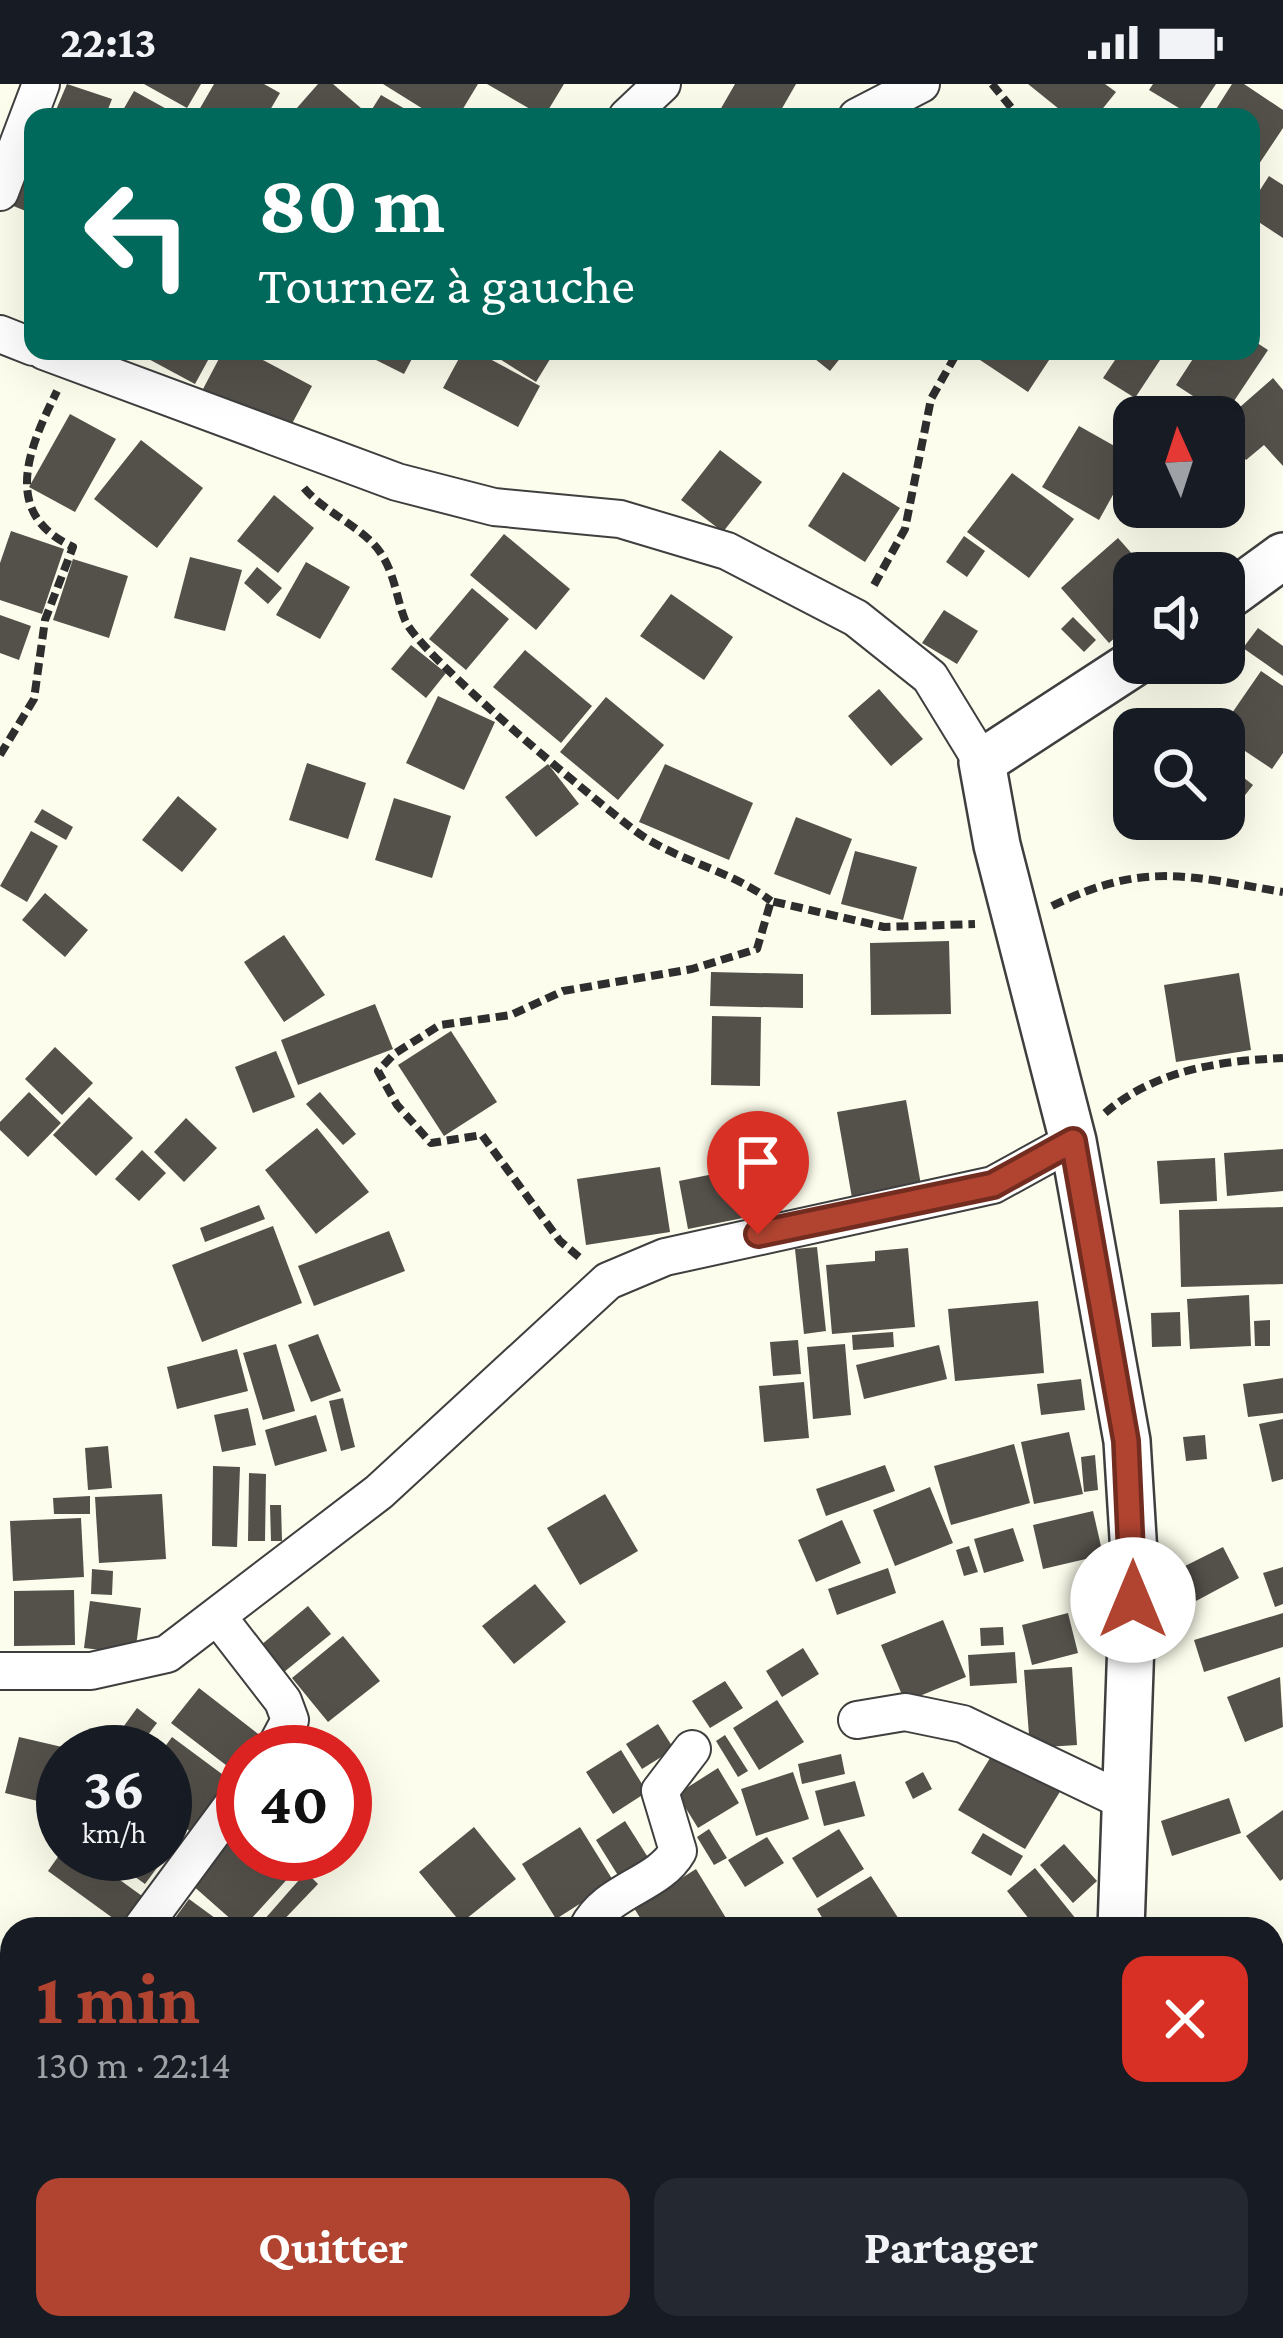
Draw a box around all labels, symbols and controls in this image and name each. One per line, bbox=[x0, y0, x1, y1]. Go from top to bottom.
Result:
text: 22:13 bbox=[60, 17, 157, 67]
icon: left bbox=[60, 156, 216, 312]
text: 80 m bbox=[258, 157, 445, 250]
text: Tournez à gauche bbox=[258, 255, 635, 315]
north arrow bbox=[1113, 396, 1245, 528]
map controls bbox=[1113, 396, 1245, 840]
button: sound bbox=[1113, 552, 1245, 684]
button: search bbox=[1113, 708, 1245, 840]
pin bbox=[707, 1111, 809, 1234]
icon: arrive bbox=[725, 1129, 791, 1195]
position arrow bbox=[1070, 1537, 1196, 1663]
speed limit sign: 40 bbox=[216, 1725, 372, 1881]
text: 36 bbox=[83, 1754, 145, 1821]
text: km/h bbox=[82, 1816, 146, 1849]
button: close bbox=[1122, 1956, 1248, 2082]
text: 1 min bbox=[36, 1958, 200, 2038]
text: 130 m · 22:14 bbox=[36, 2043, 231, 2086]
button: Quitter bbox=[36, 2178, 630, 2316]
button: Partager bbox=[654, 2178, 1248, 2316]

